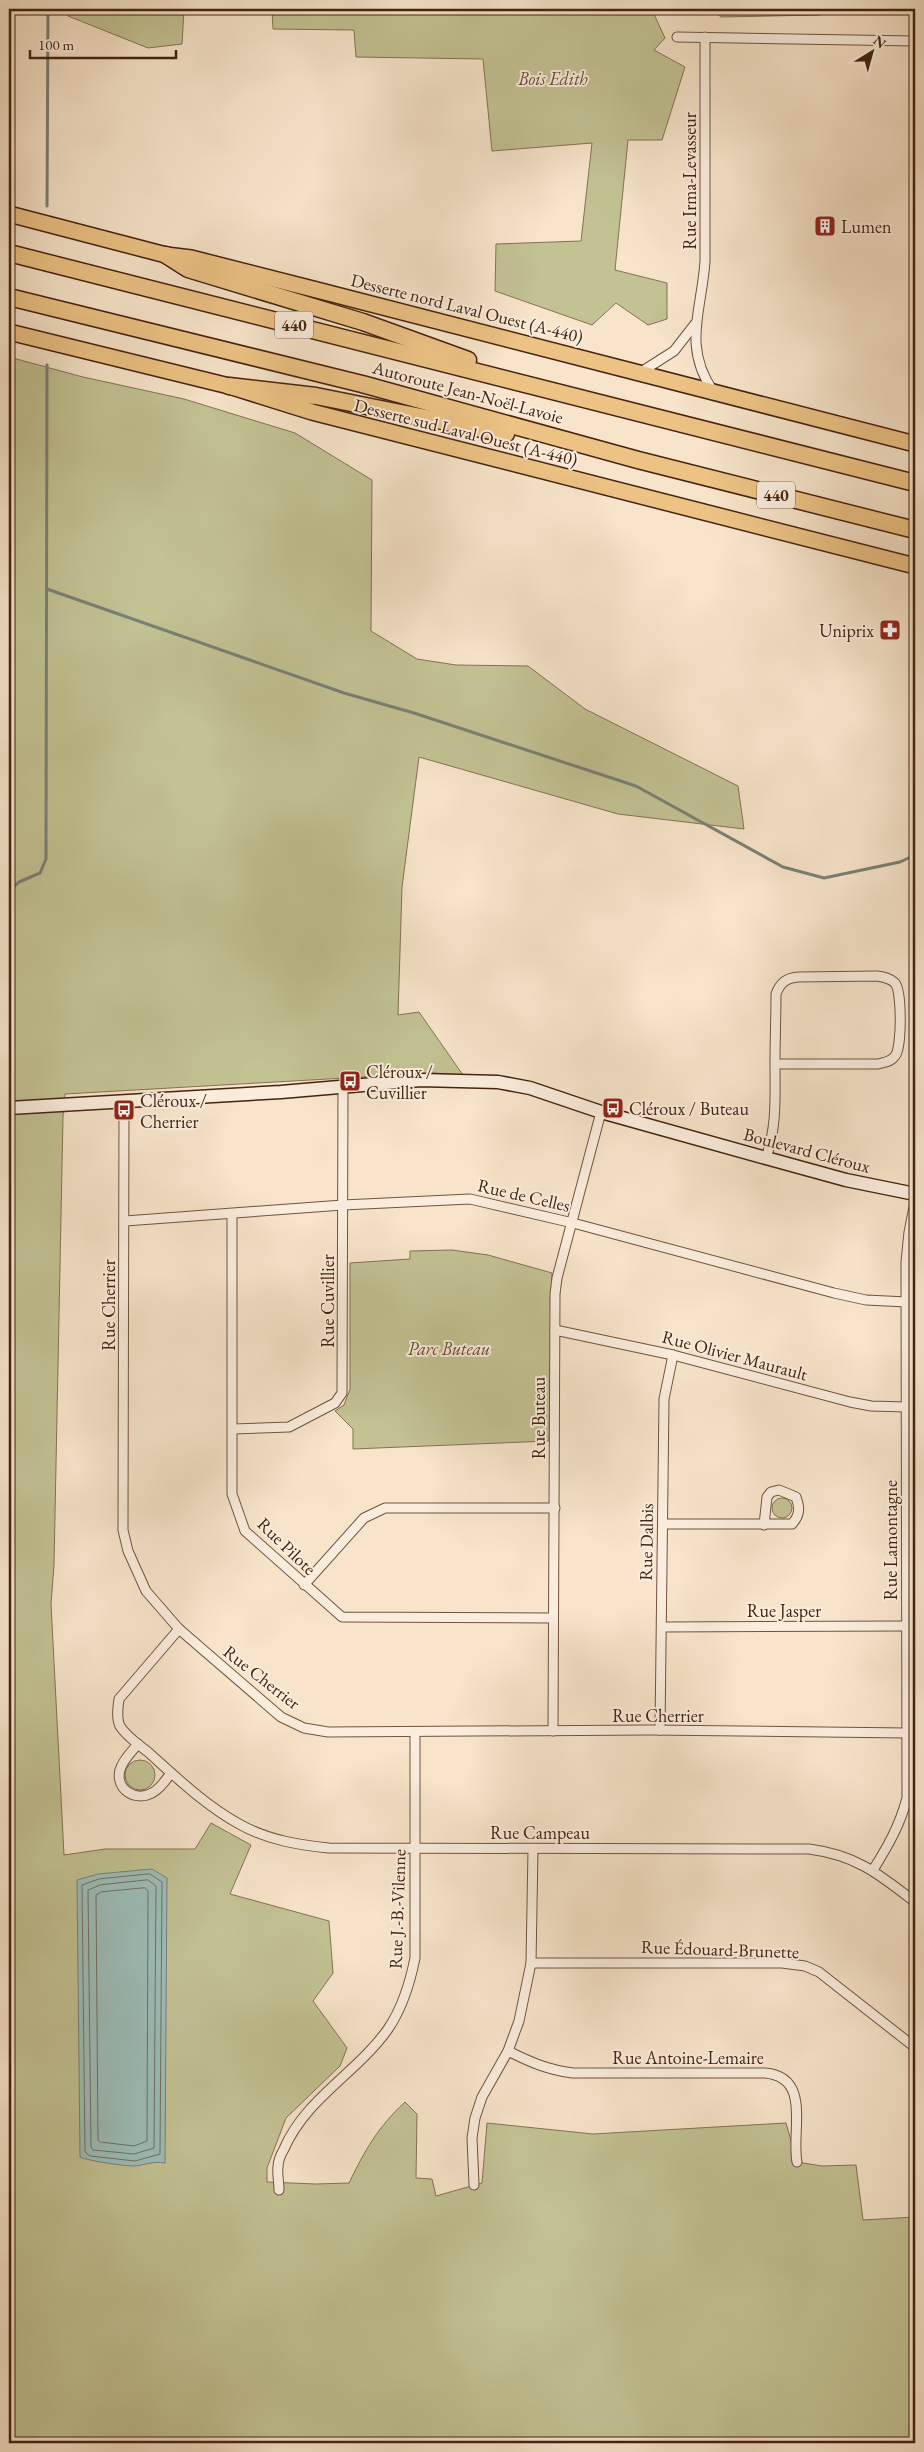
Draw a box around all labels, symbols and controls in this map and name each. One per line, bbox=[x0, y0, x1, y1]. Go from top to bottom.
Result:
scale bar bbox=[30, 28, 176, 60]
north arrow bbox=[846, 28, 896, 78]
text: N bbox=[870, 31, 890, 53]
text: 100 m bbox=[38, 35, 75, 54]
park label: Bois Edith bbox=[517, 67, 588, 90]
street label: Rue Irma-Levasseur bbox=[678, 112, 701, 250]
building icon: Lumen bbox=[813, 214, 837, 238]
place label: Lumen bbox=[841, 215, 892, 238]
street label: Desserte nord Laval Ouest (A-440) bbox=[348, 268, 586, 348]
road number: 440 bbox=[275, 312, 313, 338]
street label: Autoroute Jean-Noël-Lavoie bbox=[369, 355, 566, 429]
street label: Desserte sud Laval Ouest (A-440) bbox=[352, 393, 580, 471]
road number: 440 bbox=[757, 482, 795, 508]
pharmacy icon: Uniprix bbox=[878, 618, 902, 642]
place label: Uniprix bbox=[819, 619, 874, 642]
place label: Cléroux / Cuvillier bbox=[366, 1060, 433, 1104]
bus stop icon: Cléroux / Cuvillier bbox=[338, 1069, 362, 1093]
place label: Cléroux / Cherrier bbox=[140, 1089, 207, 1133]
bus stop icon: Cléroux / Buteau bbox=[601, 1096, 625, 1120]
place label: Cléroux / Buteau bbox=[629, 1097, 750, 1120]
bus stop icon: Cléroux / Cherrier bbox=[112, 1098, 136, 1122]
street label: Boulevard Cléroux bbox=[741, 1122, 873, 1178]
street label: Rue de Celles bbox=[476, 1173, 573, 1217]
street label: Rue Cuvillier bbox=[316, 1254, 339, 1348]
street label: Rue Cherrier bbox=[97, 1259, 120, 1351]
street label: Rue Olivier Maurault bbox=[660, 1325, 811, 1386]
park label: Parc Buteau bbox=[408, 1337, 490, 1360]
street label: Rue Buteau bbox=[527, 1376, 550, 1459]
street label: Rue Lamontagne bbox=[879, 1480, 902, 1600]
street label: Rue Dalbis bbox=[634, 1503, 658, 1581]
street label: Rue Pilote bbox=[253, 1512, 321, 1580]
street label: Rue Jasper bbox=[747, 1599, 821, 1622]
street label: Rue Cherrier bbox=[219, 1640, 305, 1714]
street label: Rue Cherrier bbox=[612, 1704, 704, 1727]
street label: Rue Campeau bbox=[490, 1821, 590, 1844]
street label: Rue J.-B.-Vilenne bbox=[383, 1849, 411, 1969]
street label: Rue Édouard-Brunette bbox=[640, 1935, 800, 1963]
street label: Rue Antoine-Lemaire bbox=[612, 2046, 764, 2069]

